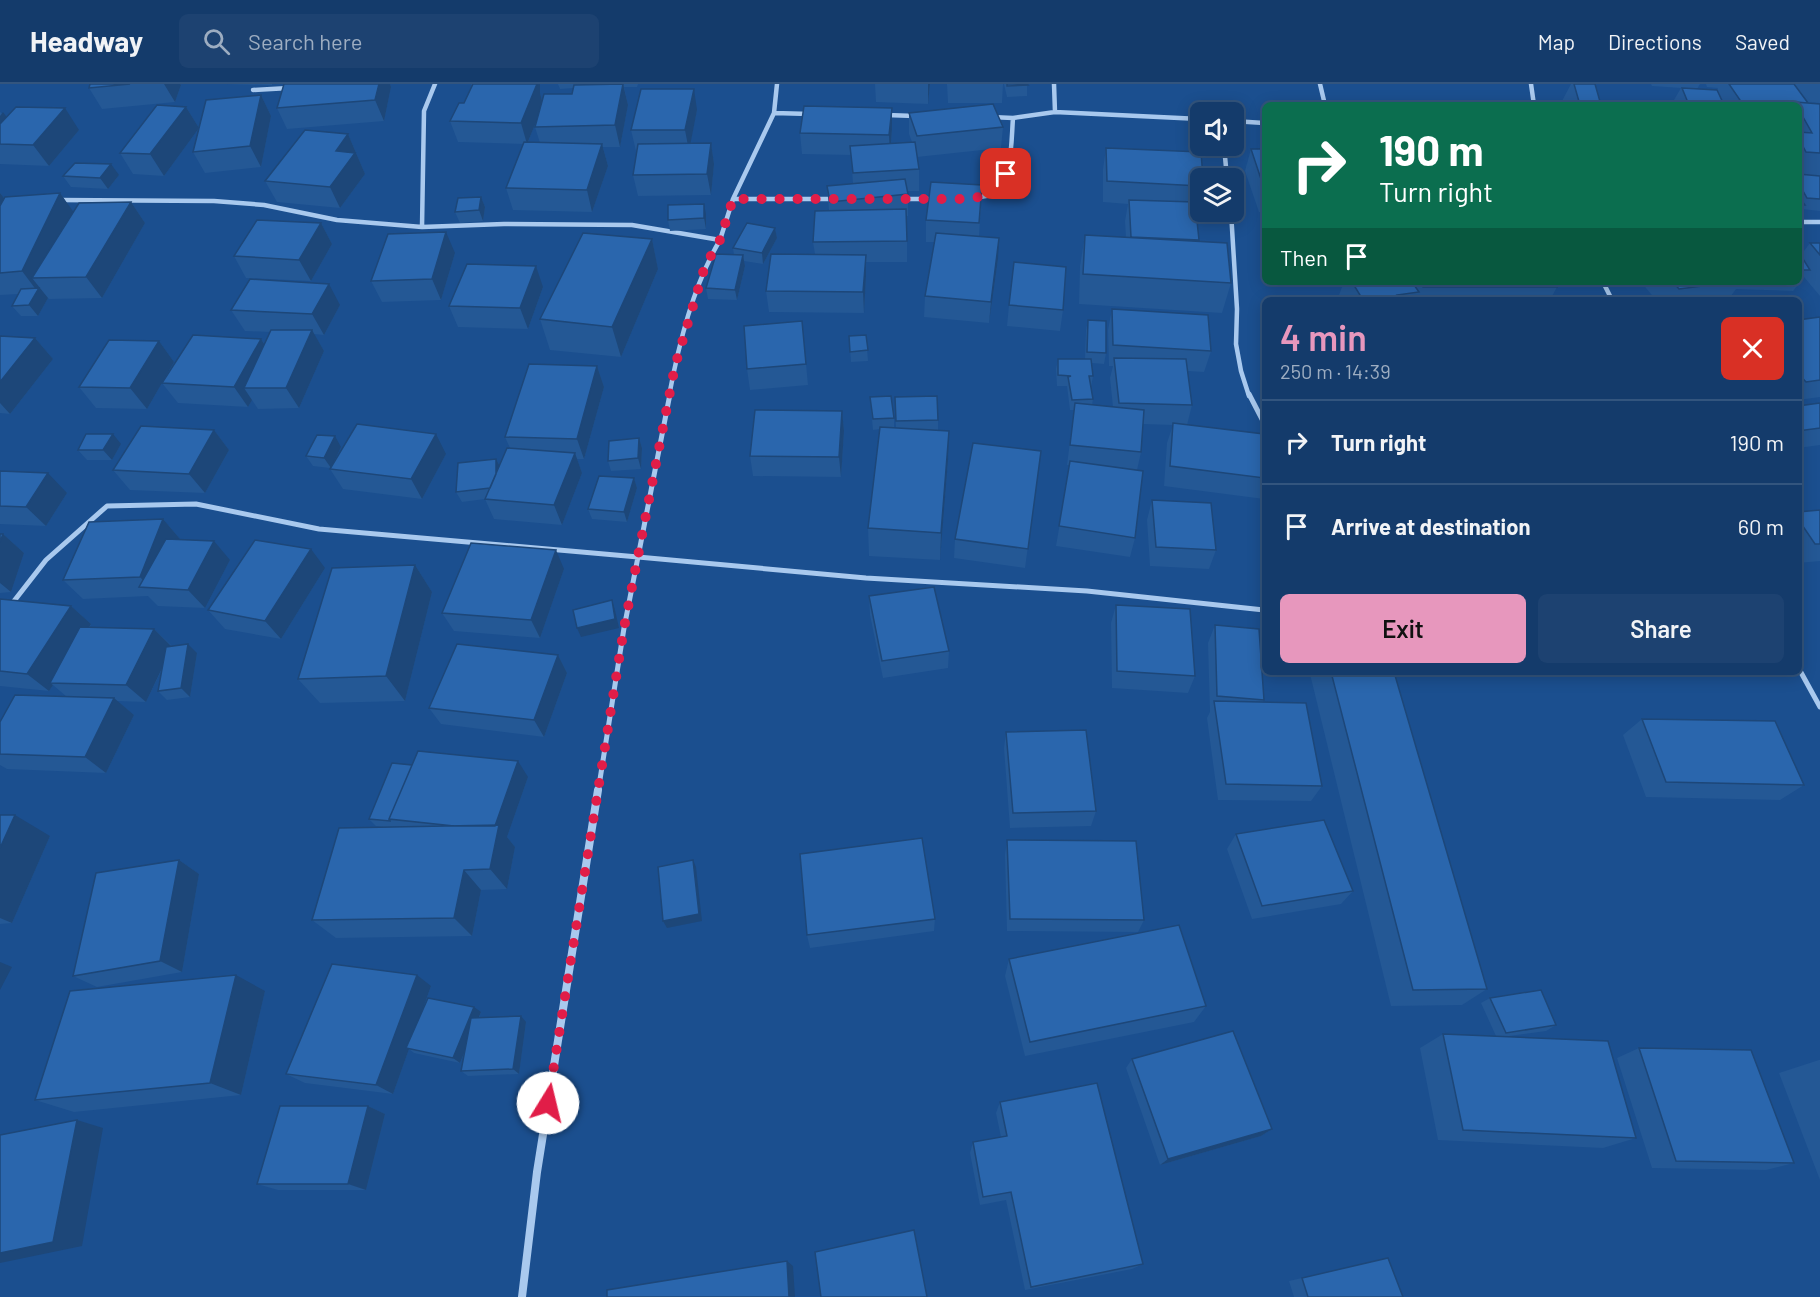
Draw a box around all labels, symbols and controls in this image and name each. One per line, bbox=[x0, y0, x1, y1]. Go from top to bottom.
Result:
search box bbox=[179, 14, 599, 68]
text: Headway bbox=[30, 24, 143, 58]
icon: search bbox=[200, 25, 233, 58]
text: Search here bbox=[248, 28, 362, 54]
text: Map bbox=[1538, 29, 1575, 54]
text: Directions bbox=[1608, 29, 1702, 54]
text: Saved bbox=[1735, 29, 1790, 54]
map controls bbox=[1190, 102, 1244, 222]
button: sound bbox=[1190, 102, 1244, 156]
text: 190 m bbox=[1379, 124, 1484, 174]
icon: right bbox=[1280, 126, 1358, 204]
pin bbox=[980, 148, 1031, 199]
icon: arrive bbox=[989, 157, 1022, 190]
button: layers bbox=[1190, 168, 1244, 222]
text: Turn right bbox=[1379, 175, 1493, 207]
icon: arrive bbox=[1340, 240, 1373, 273]
text: Then bbox=[1280, 244, 1328, 270]
text: 4 min bbox=[1280, 315, 1367, 358]
button: close bbox=[1721, 317, 1784, 380]
text: 250 m · 14:39 bbox=[1280, 359, 1391, 383]
icon: right bbox=[1280, 426, 1313, 459]
text: Turn right bbox=[1331, 429, 1426, 455]
text: 190 m bbox=[1730, 429, 1784, 455]
icon: arrive bbox=[1280, 510, 1313, 543]
text: Arrive at destination bbox=[1331, 513, 1530, 539]
text: 60 m bbox=[1738, 513, 1784, 539]
button: Exit bbox=[1280, 594, 1526, 663]
button: Share bbox=[1538, 594, 1784, 663]
position arrow bbox=[516, 1071, 580, 1135]

